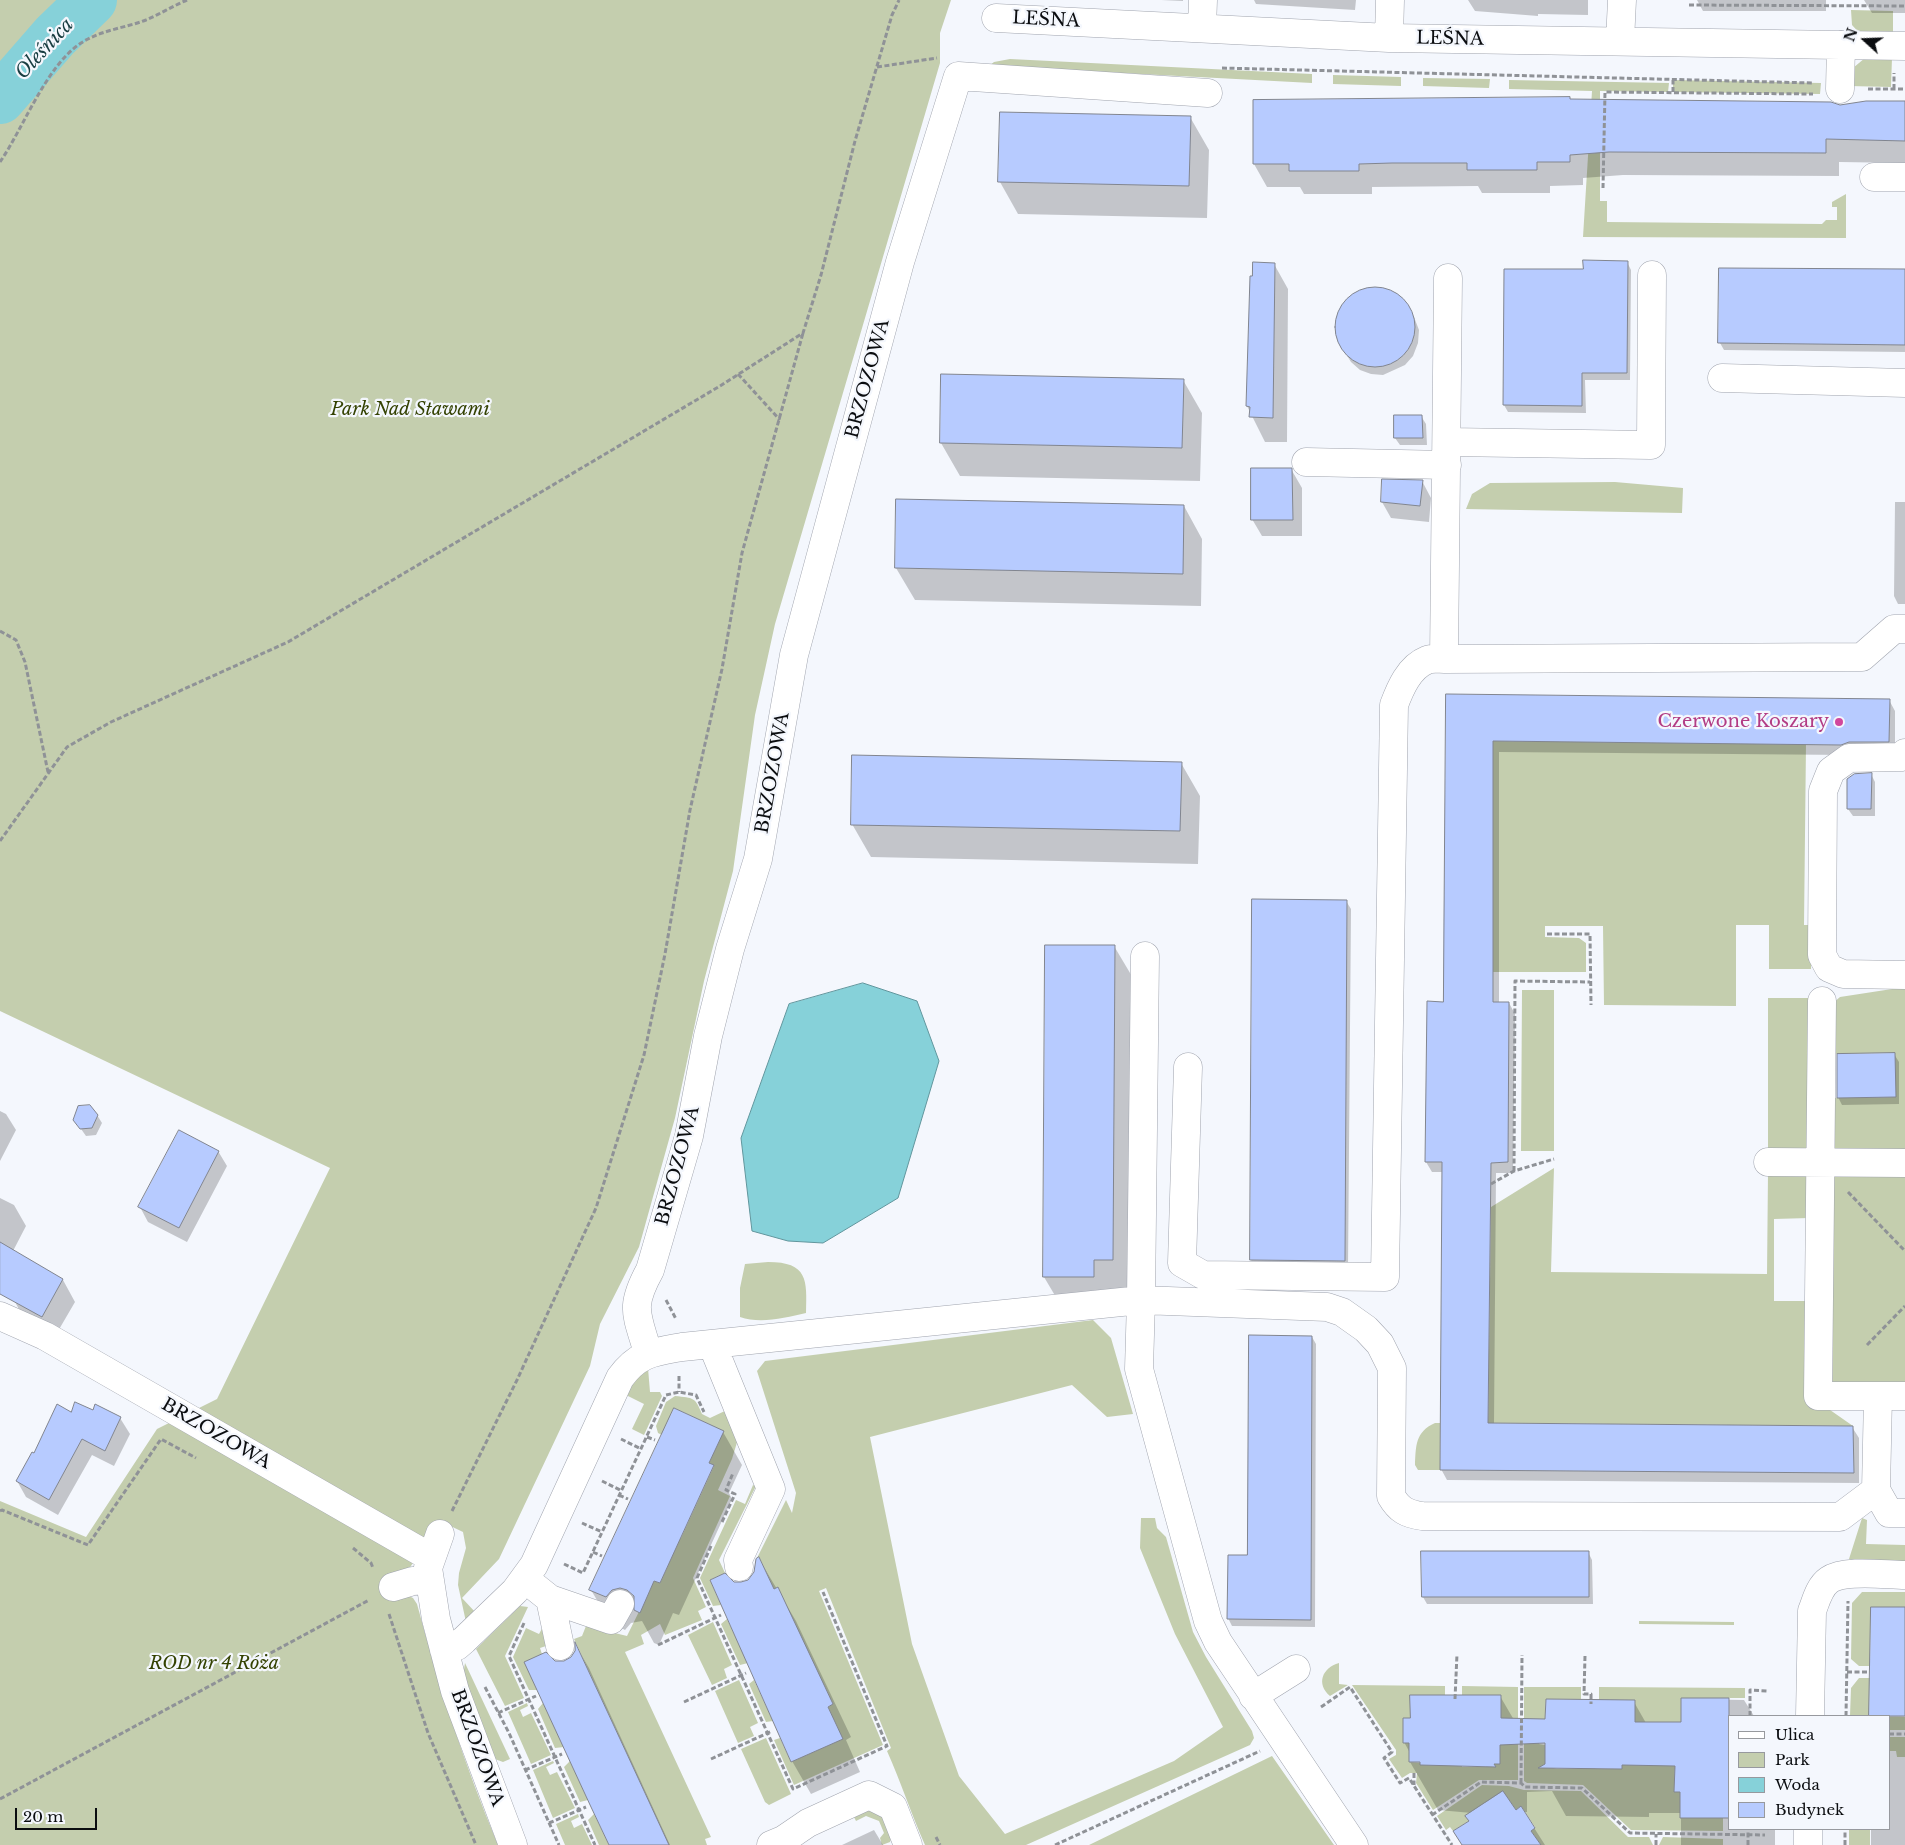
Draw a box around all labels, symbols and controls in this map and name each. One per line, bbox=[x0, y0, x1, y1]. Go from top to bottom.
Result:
street label: LEŚNA bbox=[1012, 7, 1080, 33]
water label: Oleśnica bbox=[11, 14, 79, 84]
north arrow bbox=[1840, 15, 1890, 65]
text: N bbox=[1840, 26, 1862, 44]
street label: LEŚNA bbox=[1416, 28, 1484, 50]
street label: BRZOZOWA bbox=[842, 317, 894, 441]
park label: Park Nad Stawami bbox=[330, 399, 490, 421]
street label: BRZOZOWA bbox=[752, 711, 794, 835]
place label: Czerwone Koszary bbox=[1657, 711, 1829, 733]
marker: Czerwone Koszary bbox=[1833, 716, 1845, 728]
street label: BRZOZOWA bbox=[652, 1104, 704, 1228]
street label: BRZOZOWA bbox=[157, 1394, 275, 1474]
park label: ROD nr 4 Róża bbox=[149, 1653, 279, 1675]
street label: BRZOZOWA bbox=[446, 1687, 508, 1809]
legend bbox=[1728, 1715, 1890, 1830]
text: Ulica bbox=[1775, 1725, 1814, 1744]
text: Park bbox=[1775, 1750, 1810, 1769]
text: Woda bbox=[1775, 1775, 1820, 1794]
scale bar bbox=[18, 1798, 100, 1830]
text: Budynek bbox=[1775, 1800, 1844, 1819]
text: 20 m bbox=[23, 1807, 63, 1826]

